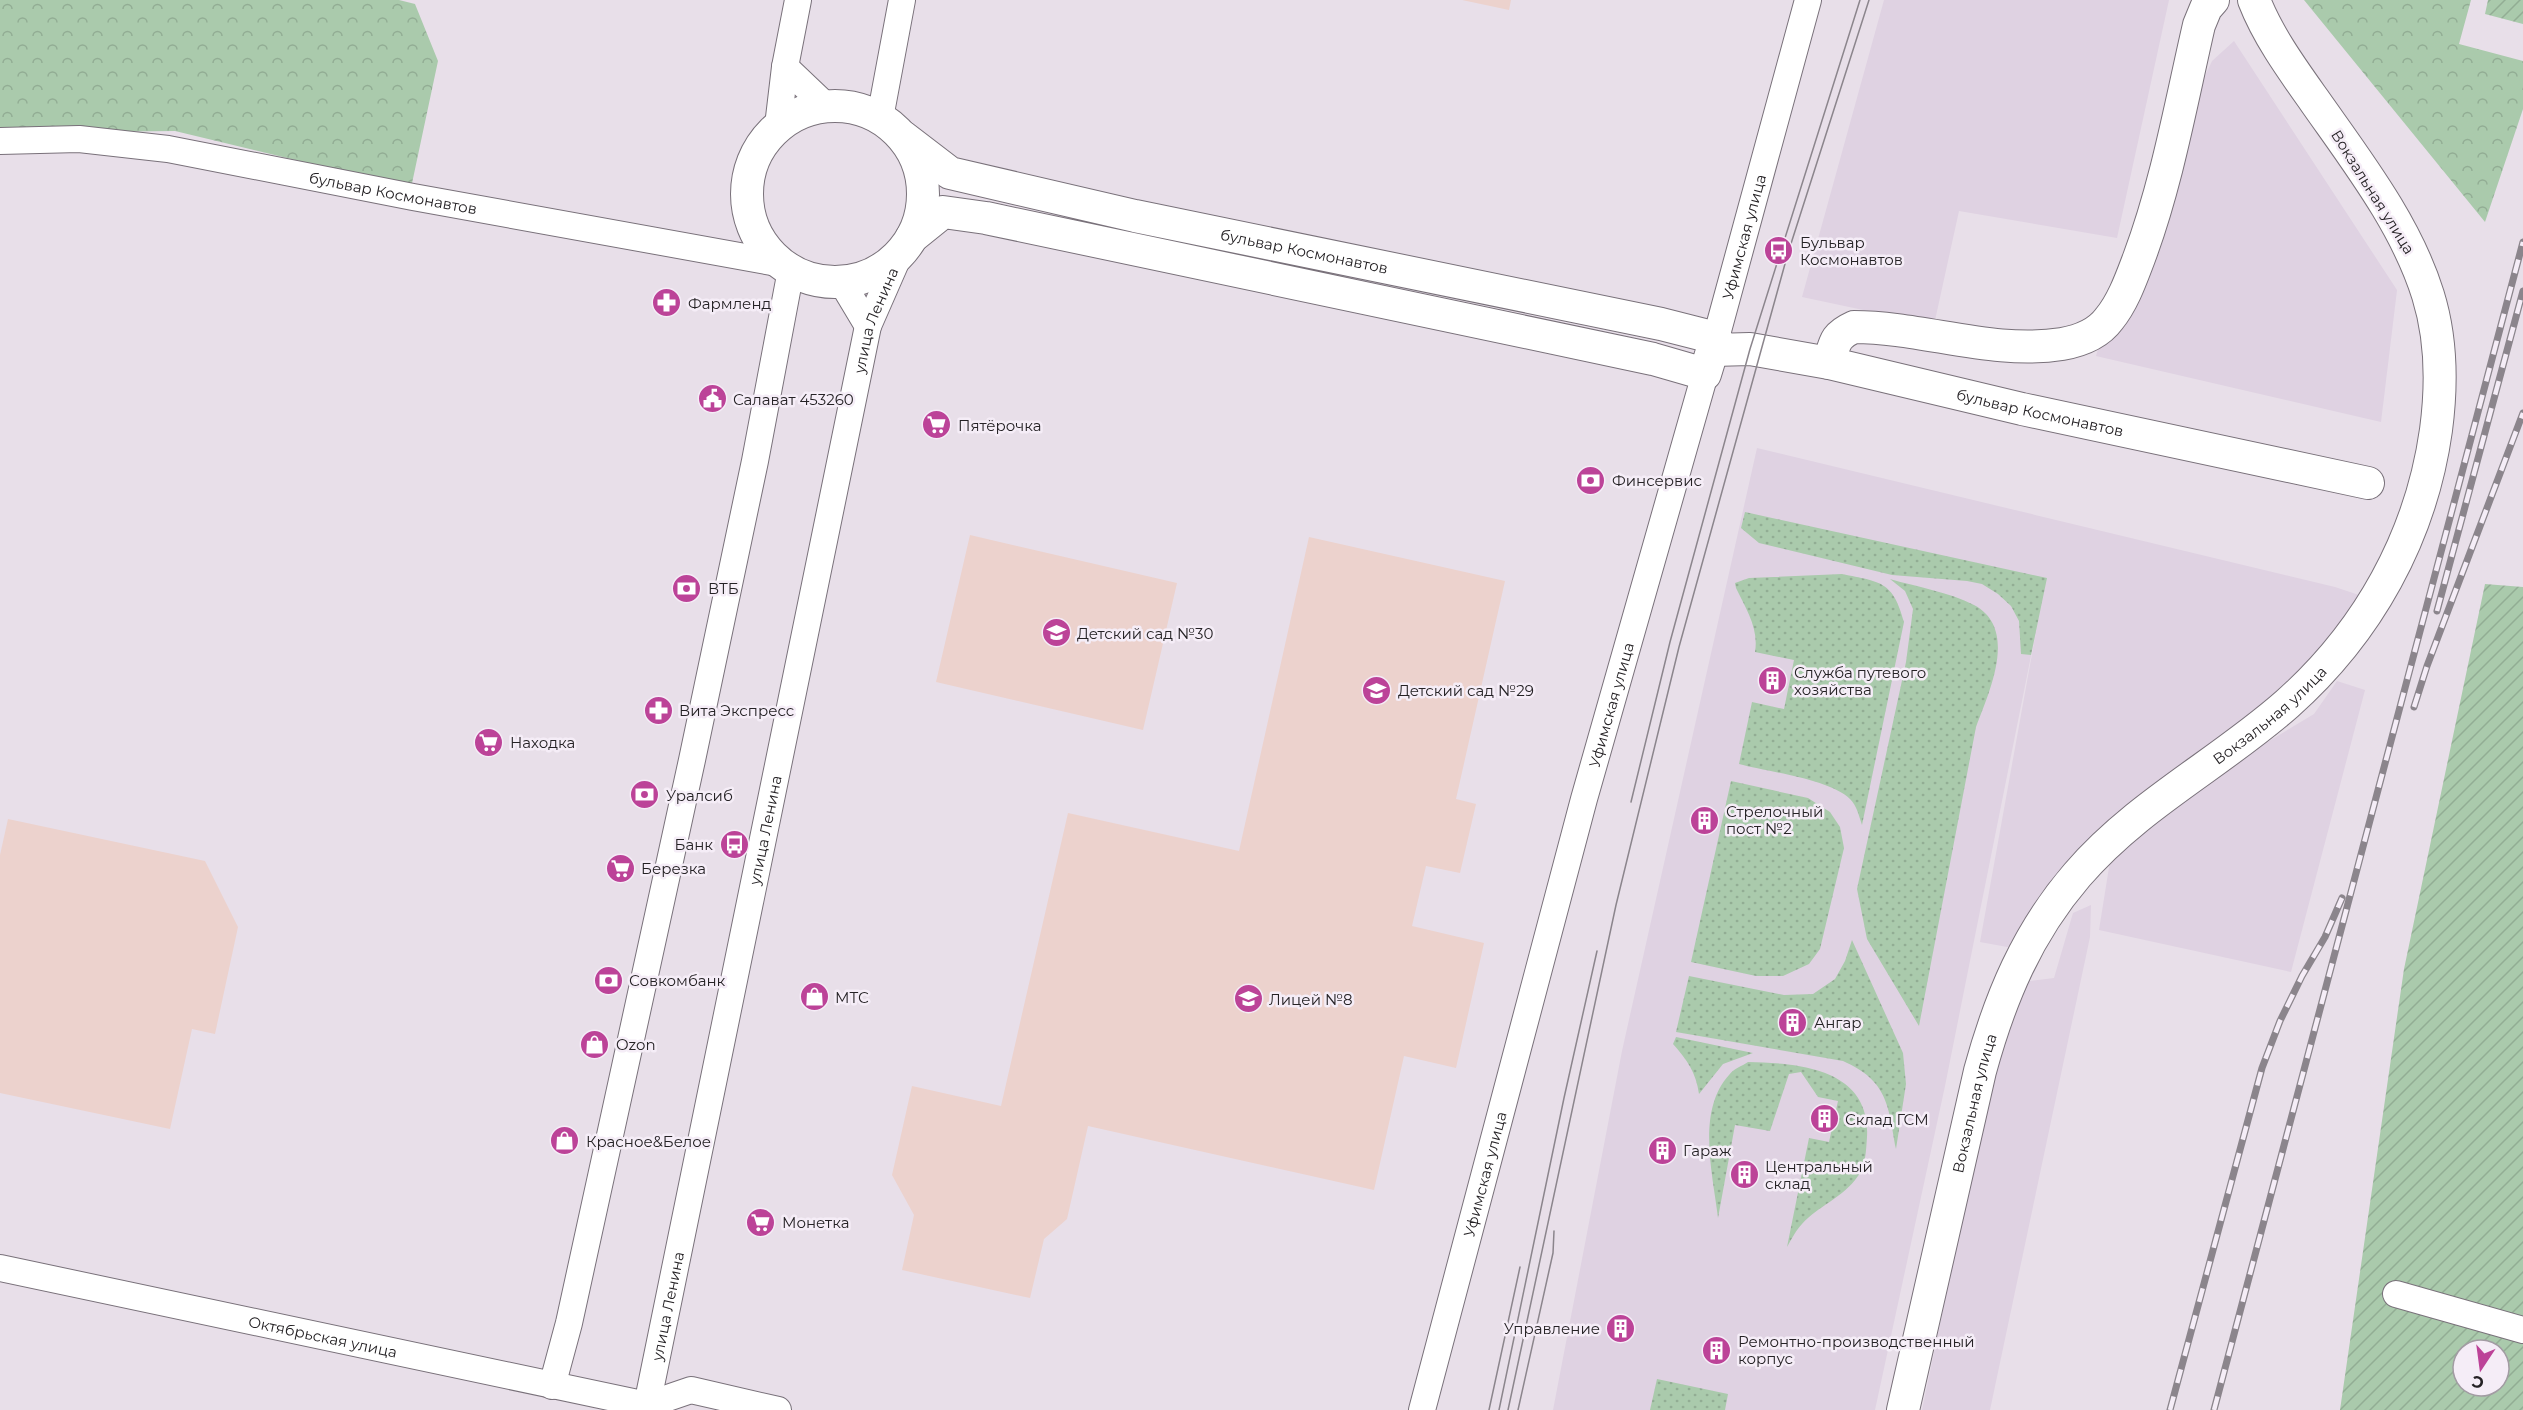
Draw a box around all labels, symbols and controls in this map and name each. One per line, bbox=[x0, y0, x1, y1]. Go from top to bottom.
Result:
street label: Вокзальная улица bbox=[2327, 126, 2419, 258]
street label: бульвар Космонавтов bbox=[308, 167, 479, 218]
street label: Уфимская улица bbox=[1717, 172, 1770, 301]
street label: бульвар Космонавтов bbox=[1219, 224, 1390, 277]
place label: Бульвар Космонавтов bbox=[1800, 233, 1903, 269]
bus stop icon: Бульвар Космонавтов bbox=[1763, 235, 1795, 267]
street label: улица Ленина bbox=[849, 264, 902, 376]
pharmacy icon: Фармленд bbox=[651, 287, 683, 319]
place label: Фармленд bbox=[688, 294, 772, 313]
public building icon: Салават 453260 bbox=[696, 383, 728, 415]
street label: бульвар Космонавтов bbox=[1955, 384, 2125, 440]
place label: Салават 453260 bbox=[733, 390, 854, 409]
supermarket icon: Пятёрочка bbox=[921, 409, 953, 441]
place label: Пятёрочка bbox=[958, 416, 1042, 435]
bank icon: Финсервис bbox=[1575, 464, 1607, 496]
place label: Финсервис bbox=[1612, 471, 1702, 490]
bank icon: ВТБ bbox=[671, 572, 703, 604]
place label: ВТБ bbox=[708, 579, 739, 598]
school or university icon: Детский сад №30 bbox=[1040, 617, 1072, 649]
place label: Детский сад №30 bbox=[1077, 624, 1213, 643]
street label: Уфимская улица bbox=[1584, 640, 1638, 770]
street label: Вокзальная улица bbox=[2209, 662, 2330, 768]
place label: Служба путевого хозяйства bbox=[1794, 663, 1926, 699]
building icon: Служба путевого хозяйства bbox=[1757, 665, 1789, 697]
school or university icon: Детский сад №29 bbox=[1361, 674, 1393, 706]
place label: Детский сад №29 bbox=[1398, 681, 1534, 700]
pharmacy icon: Вита Экспресс bbox=[642, 694, 674, 726]
place label: Вита Экспресс bbox=[679, 701, 794, 720]
supermarket icon: Находка bbox=[473, 726, 505, 758]
place label: Находка bbox=[510, 733, 575, 752]
street label: улица Ленина bbox=[744, 774, 785, 887]
bank icon: Уралсиб bbox=[629, 779, 661, 811]
place label: Уралсиб bbox=[666, 786, 733, 805]
place label: Стрелочный пост №2 bbox=[1726, 802, 1823, 838]
building icon: Стрелочный пост №2 bbox=[1689, 804, 1721, 836]
bus stop icon: Банк bbox=[718, 828, 750, 860]
place label: Банк bbox=[675, 835, 713, 854]
supermarket icon: Березка bbox=[604, 852, 636, 884]
place label: Березка bbox=[641, 859, 706, 878]
bank icon: Совкомбанк bbox=[592, 964, 624, 996]
place label: Совкомбанк bbox=[629, 971, 726, 990]
shop icon: МТС bbox=[798, 981, 830, 1013]
school or university icon: Лицей №8 bbox=[1232, 983, 1264, 1015]
place label: МТС bbox=[835, 988, 869, 1007]
place label: Лицей №8 bbox=[1269, 990, 1352, 1009]
building icon: Ангар bbox=[1777, 1006, 1809, 1038]
place label: Ангар bbox=[1814, 1013, 1861, 1032]
shop icon: Ozon bbox=[579, 1028, 611, 1060]
street label: Вокзальная улица bbox=[1948, 1031, 2000, 1175]
place label: Ozon bbox=[616, 1035, 656, 1054]
building icon: Склад ГСМ bbox=[1808, 1103, 1840, 1135]
street label: Уфимская улица bbox=[1459, 1109, 1510, 1239]
place label: Склад ГСМ bbox=[1845, 1110, 1929, 1129]
shop icon: Красное&Белое bbox=[549, 1125, 581, 1157]
place label: Красное&Белое bbox=[586, 1132, 711, 1151]
building icon: Гараж bbox=[1646, 1134, 1678, 1166]
place label: Гараж bbox=[1683, 1141, 1732, 1160]
place label: Центральный склад bbox=[1765, 1157, 1873, 1193]
building icon: Центральный склад bbox=[1728, 1159, 1760, 1191]
supermarket icon: Монетка bbox=[745, 1206, 777, 1238]
place label: Монетка bbox=[782, 1213, 849, 1232]
street label: улица Ленина bbox=[647, 1250, 688, 1364]
street label: Октябрьская улица bbox=[247, 1311, 399, 1361]
building icon: Управление bbox=[1605, 1312, 1637, 1344]
place label: Управление bbox=[1504, 1319, 1600, 1338]
place label: Ремонтно-производственный корпус bbox=[1738, 1332, 1975, 1368]
building icon: Ремонтно-производственный корпус bbox=[1701, 1334, 1733, 1366]
north arrow bbox=[2451, 1338, 2511, 1398]
text: С bbox=[2470, 1371, 2486, 1393]

